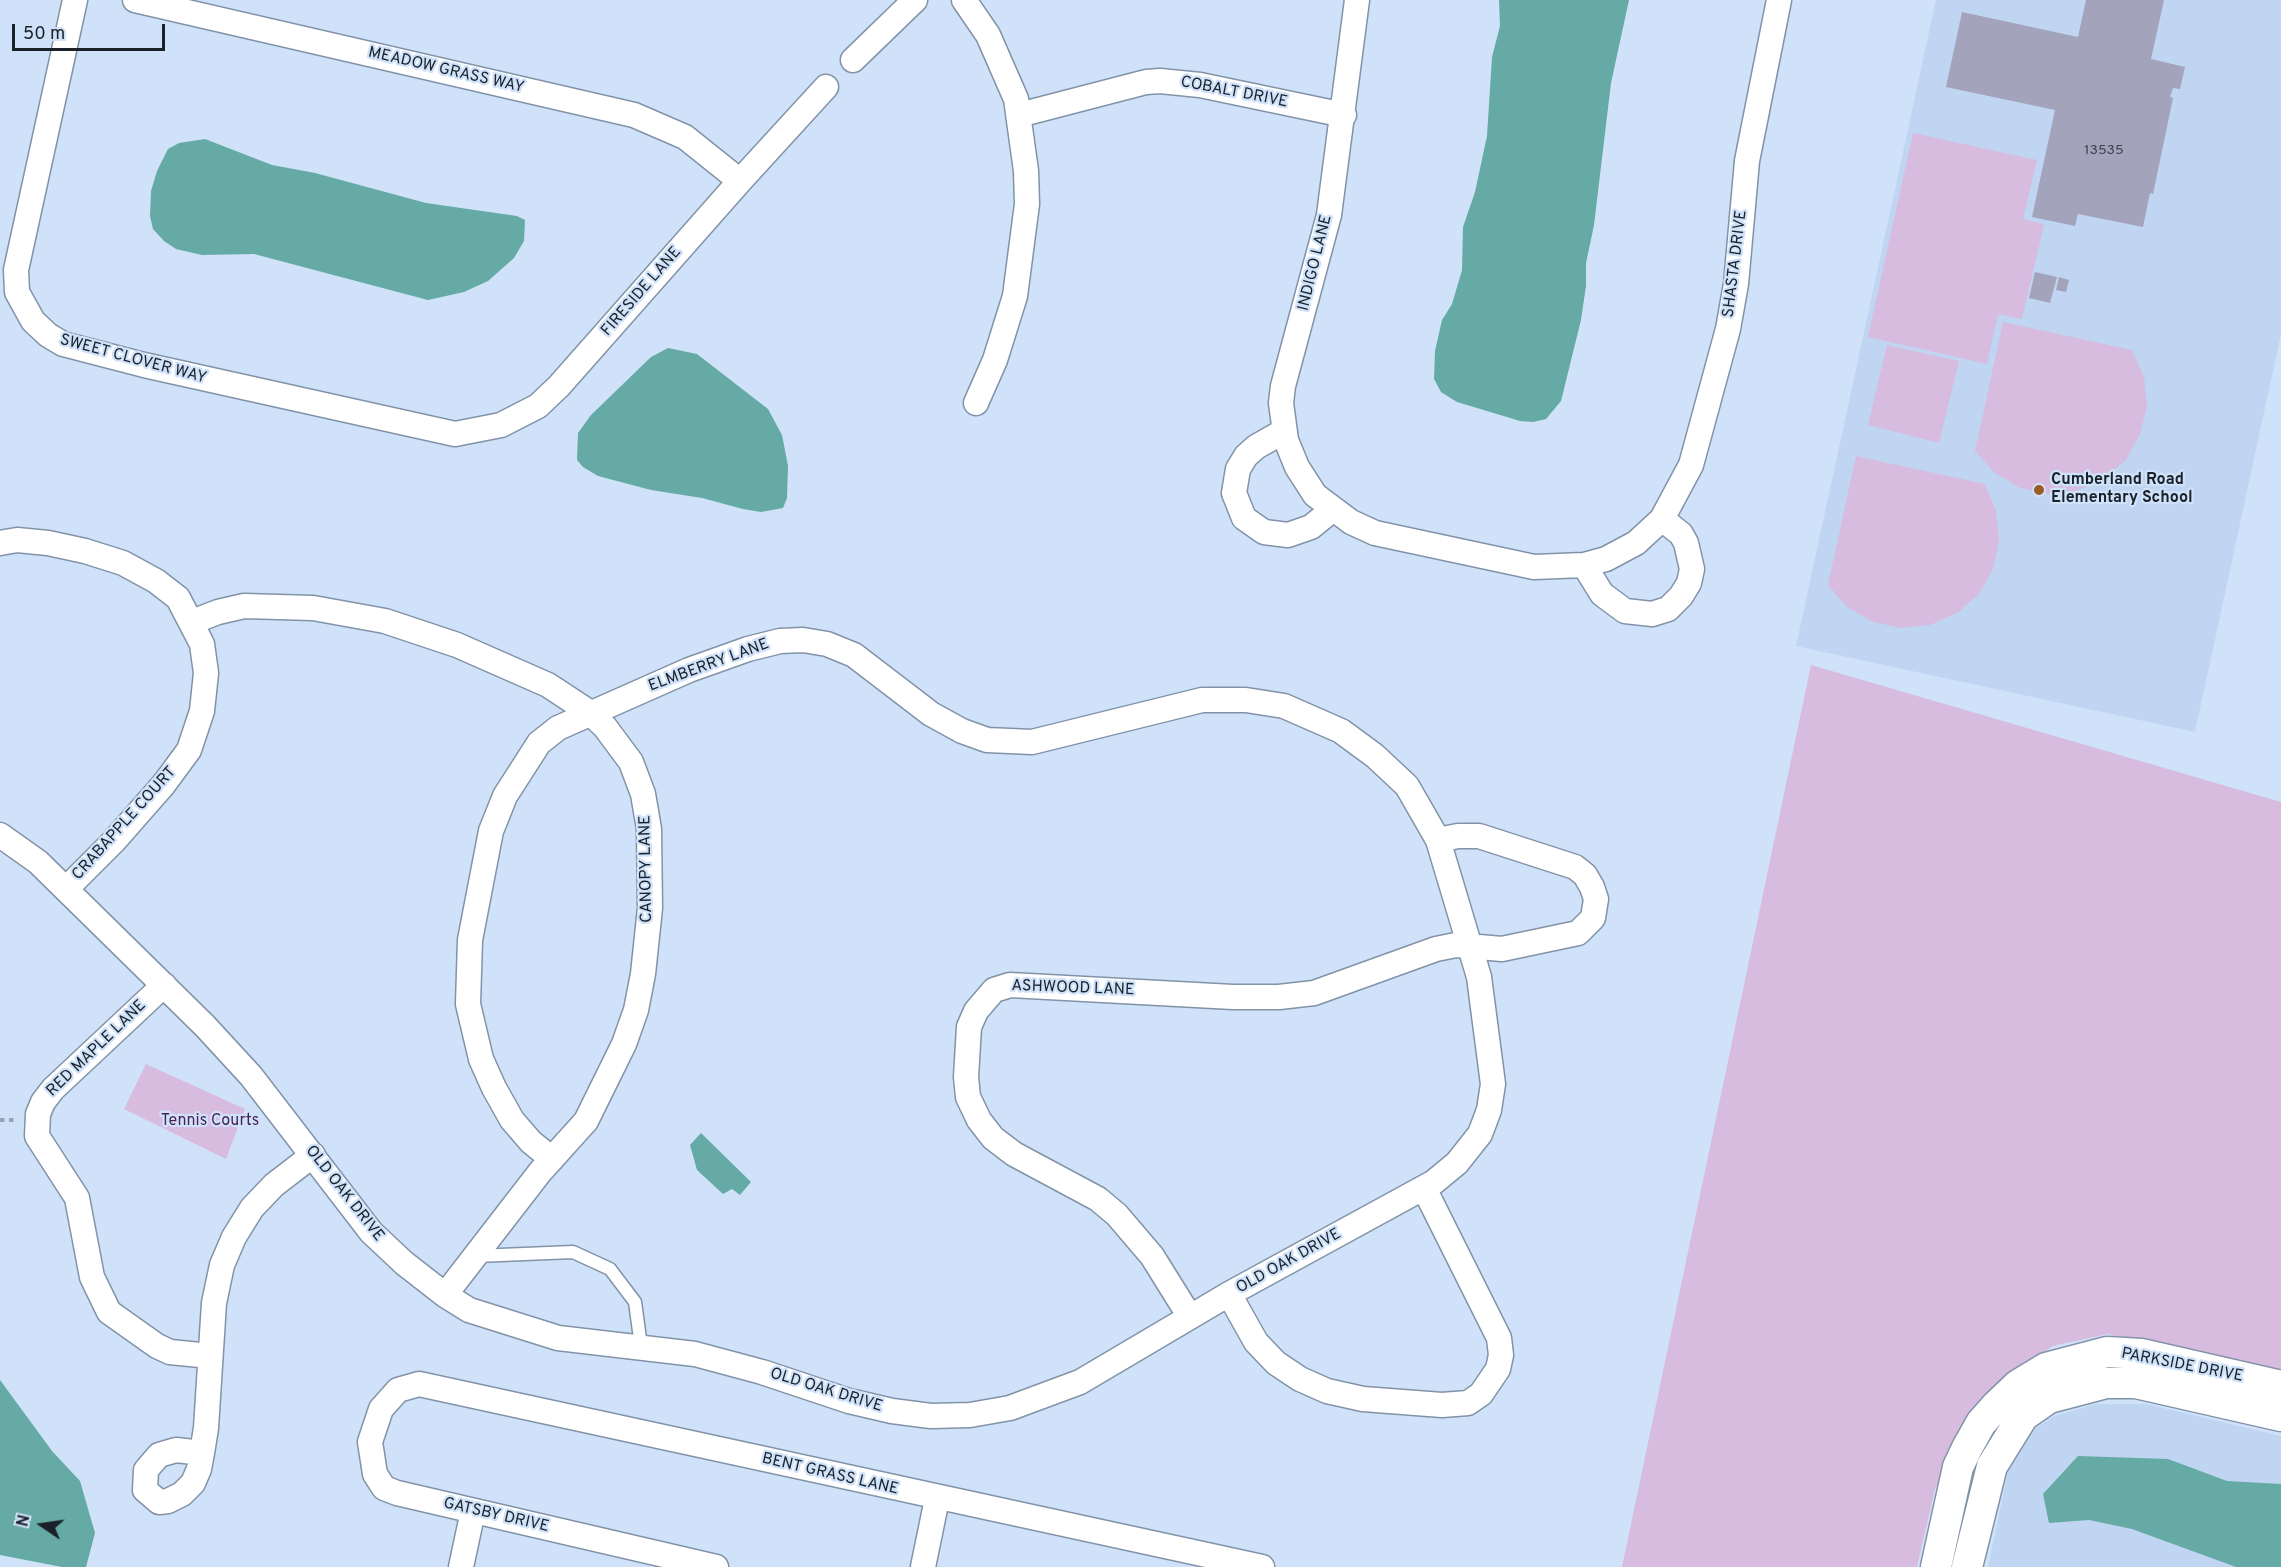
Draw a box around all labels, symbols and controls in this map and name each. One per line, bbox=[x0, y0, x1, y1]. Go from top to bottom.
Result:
scale bar bbox=[15, 12, 168, 50]
text: 50 m bbox=[23, 23, 65, 46]
street label: MEADOW GRASS WAY bbox=[366, 44, 526, 98]
street label: COBALT DRIVE bbox=[1179, 73, 1289, 113]
house number: 13535 bbox=[2084, 143, 2124, 159]
street label: SHASTA DRIVE bbox=[1720, 209, 1752, 319]
street label: INDIGO LANE bbox=[1295, 213, 1337, 313]
street label: FIRESIDE LANE bbox=[598, 243, 686, 341]
street label: SWEET CLOVER WAY bbox=[58, 331, 208, 389]
place label: Cumberland Road Elementary School bbox=[2051, 471, 2193, 509]
marker: Cumberland Road Elementary School bbox=[2032, 483, 2046, 497]
street label: ELMBERRY LANE bbox=[646, 635, 772, 697]
street label: CRABAPPLE COURT bbox=[69, 763, 181, 885]
street label: CANOPY LANE bbox=[636, 815, 658, 923]
street label: ASHWOOD LANE bbox=[1011, 977, 1135, 1001]
street label: RED MAPLE LANE bbox=[43, 997, 151, 1101]
park label: Tennis Courts bbox=[161, 1112, 259, 1132]
street label: OLD OAK DRIVE bbox=[301, 1142, 387, 1246]
street label: OLD OAK DRIVE bbox=[1233, 1225, 1345, 1299]
street label: PARKSIDE DRIVE bbox=[2120, 1345, 2244, 1387]
street label: OLD OAK DRIVE bbox=[767, 1365, 885, 1417]
street label: BENT GRASS LANE bbox=[760, 1450, 900, 1500]
north arrow bbox=[12, 1495, 72, 1555]
street label: GATSBY DRIVE bbox=[441, 1495, 551, 1537]
text: N bbox=[13, 1513, 35, 1529]

